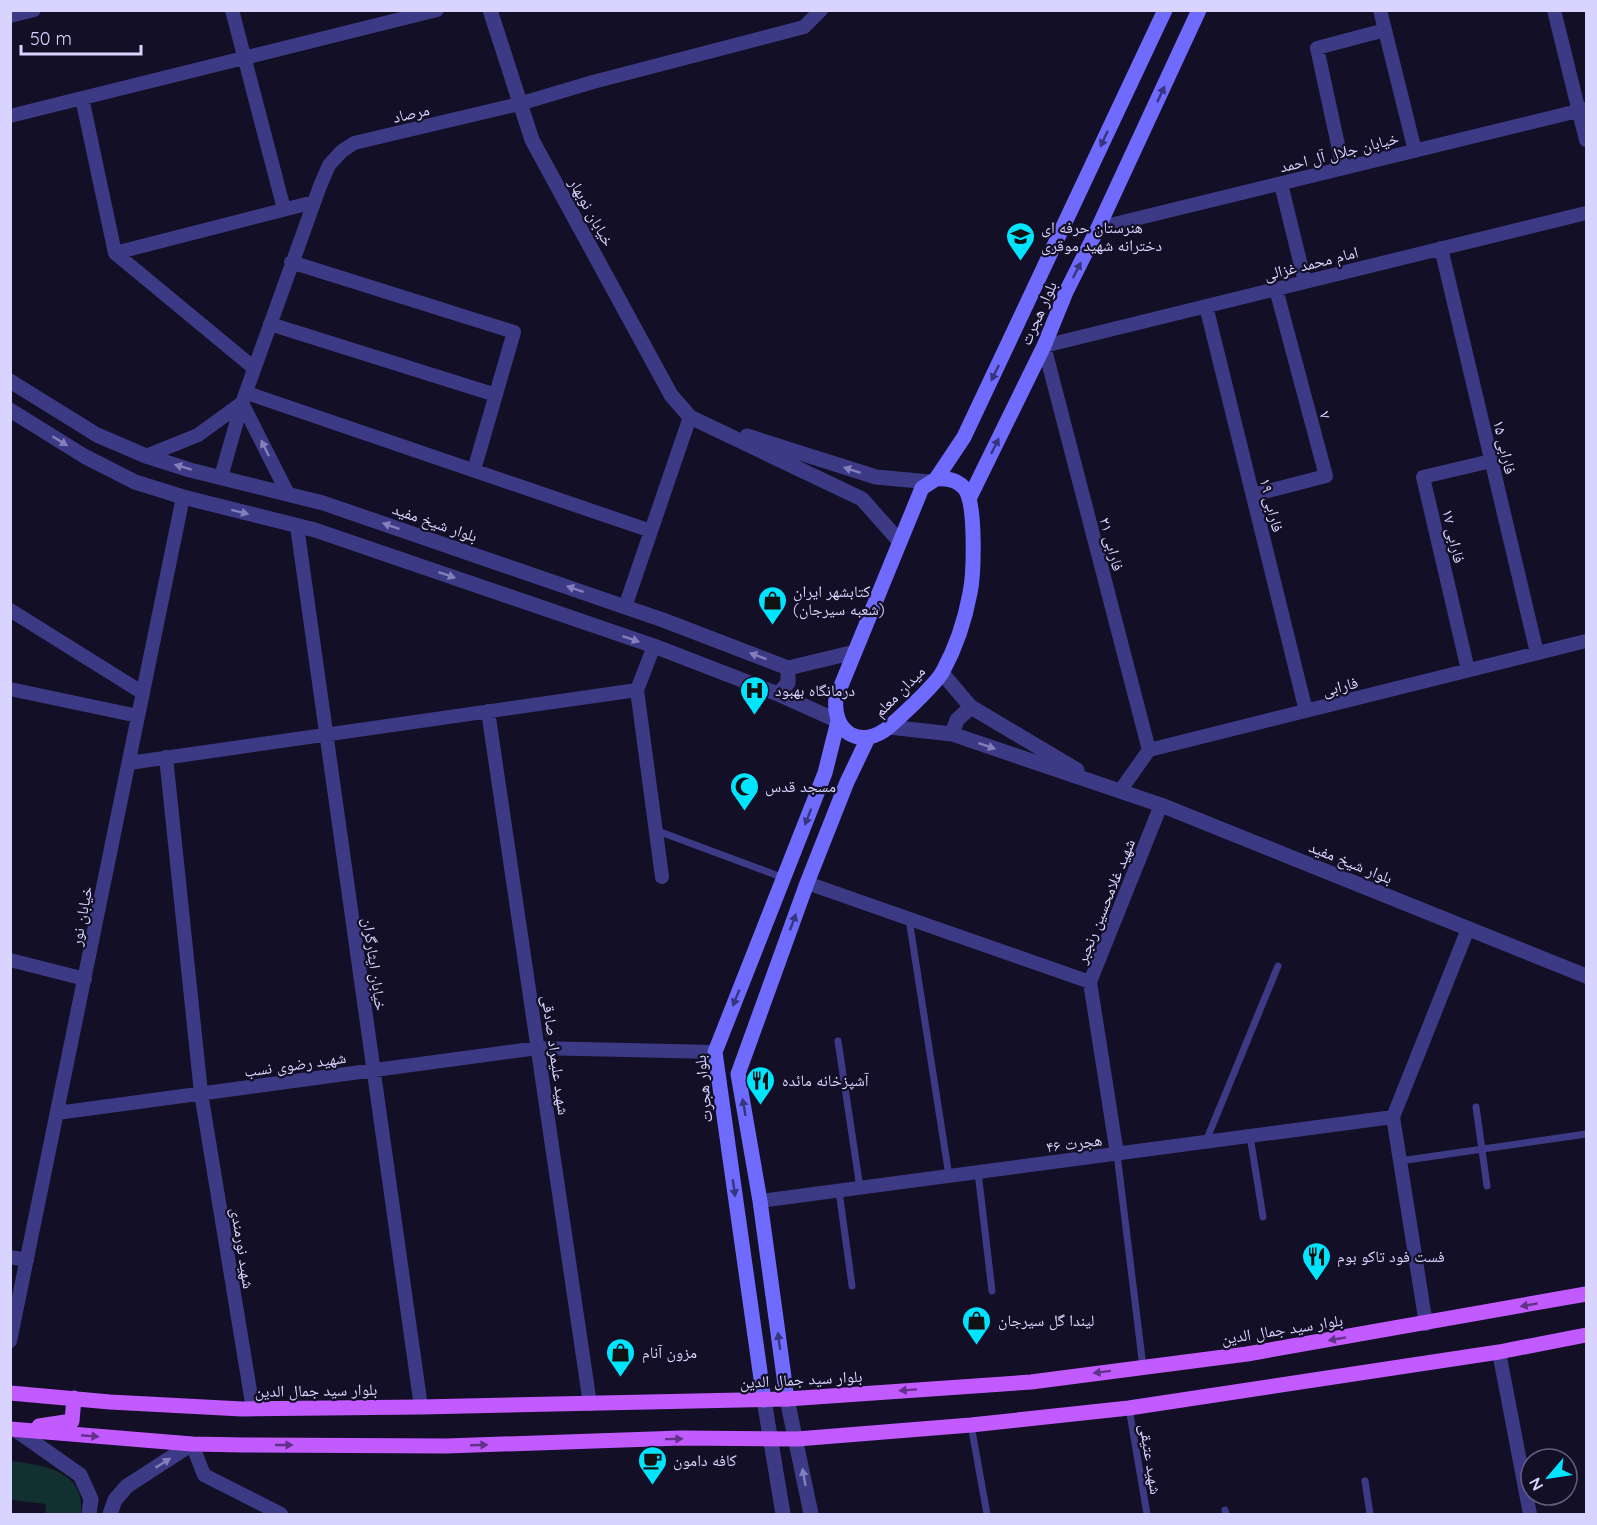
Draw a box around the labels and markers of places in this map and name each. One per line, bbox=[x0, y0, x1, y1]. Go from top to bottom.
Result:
place label: هنرستان حرفه ای دخترانه شهید موقری bbox=[1041, 217, 1162, 256]
school or university icon: هنرستان حرفه ای دخترانه شهید موقری bbox=[1004, 220, 1036, 262]
place label: کتابشهر ایران (شعبه سیرجان) bbox=[793, 581, 885, 620]
shop icon: کتابشهر ایران (شعبه سیرجان) bbox=[756, 584, 788, 626]
hospital icon: درمانگاه بهبود bbox=[738, 674, 770, 716]
place label: درمانگاه بهبود bbox=[775, 680, 855, 700]
mosque icon: مسجد قدس bbox=[728, 770, 760, 812]
place label: مسجد قدس bbox=[765, 776, 836, 797]
restaurant icon: آشپزخانه مائده bbox=[745, 1064, 777, 1106]
place label: آشپزخانه مائده bbox=[782, 1070, 870, 1090]
restaurant icon: فست فود تاکو بوم bbox=[1300, 1240, 1332, 1282]
place label: فست فود تاکو بوم bbox=[1337, 1246, 1445, 1267]
shop icon: لیندا گل سیرجان bbox=[961, 1304, 993, 1346]
place label: لیندا گل سیرجان bbox=[998, 1310, 1094, 1331]
shop icon: مزون آنام bbox=[605, 1336, 637, 1378]
place label: مزون آنام bbox=[642, 1342, 697, 1363]
cafe icon: کافه دامون bbox=[636, 1444, 668, 1486]
place label: کافه دامون bbox=[673, 1450, 737, 1471]

